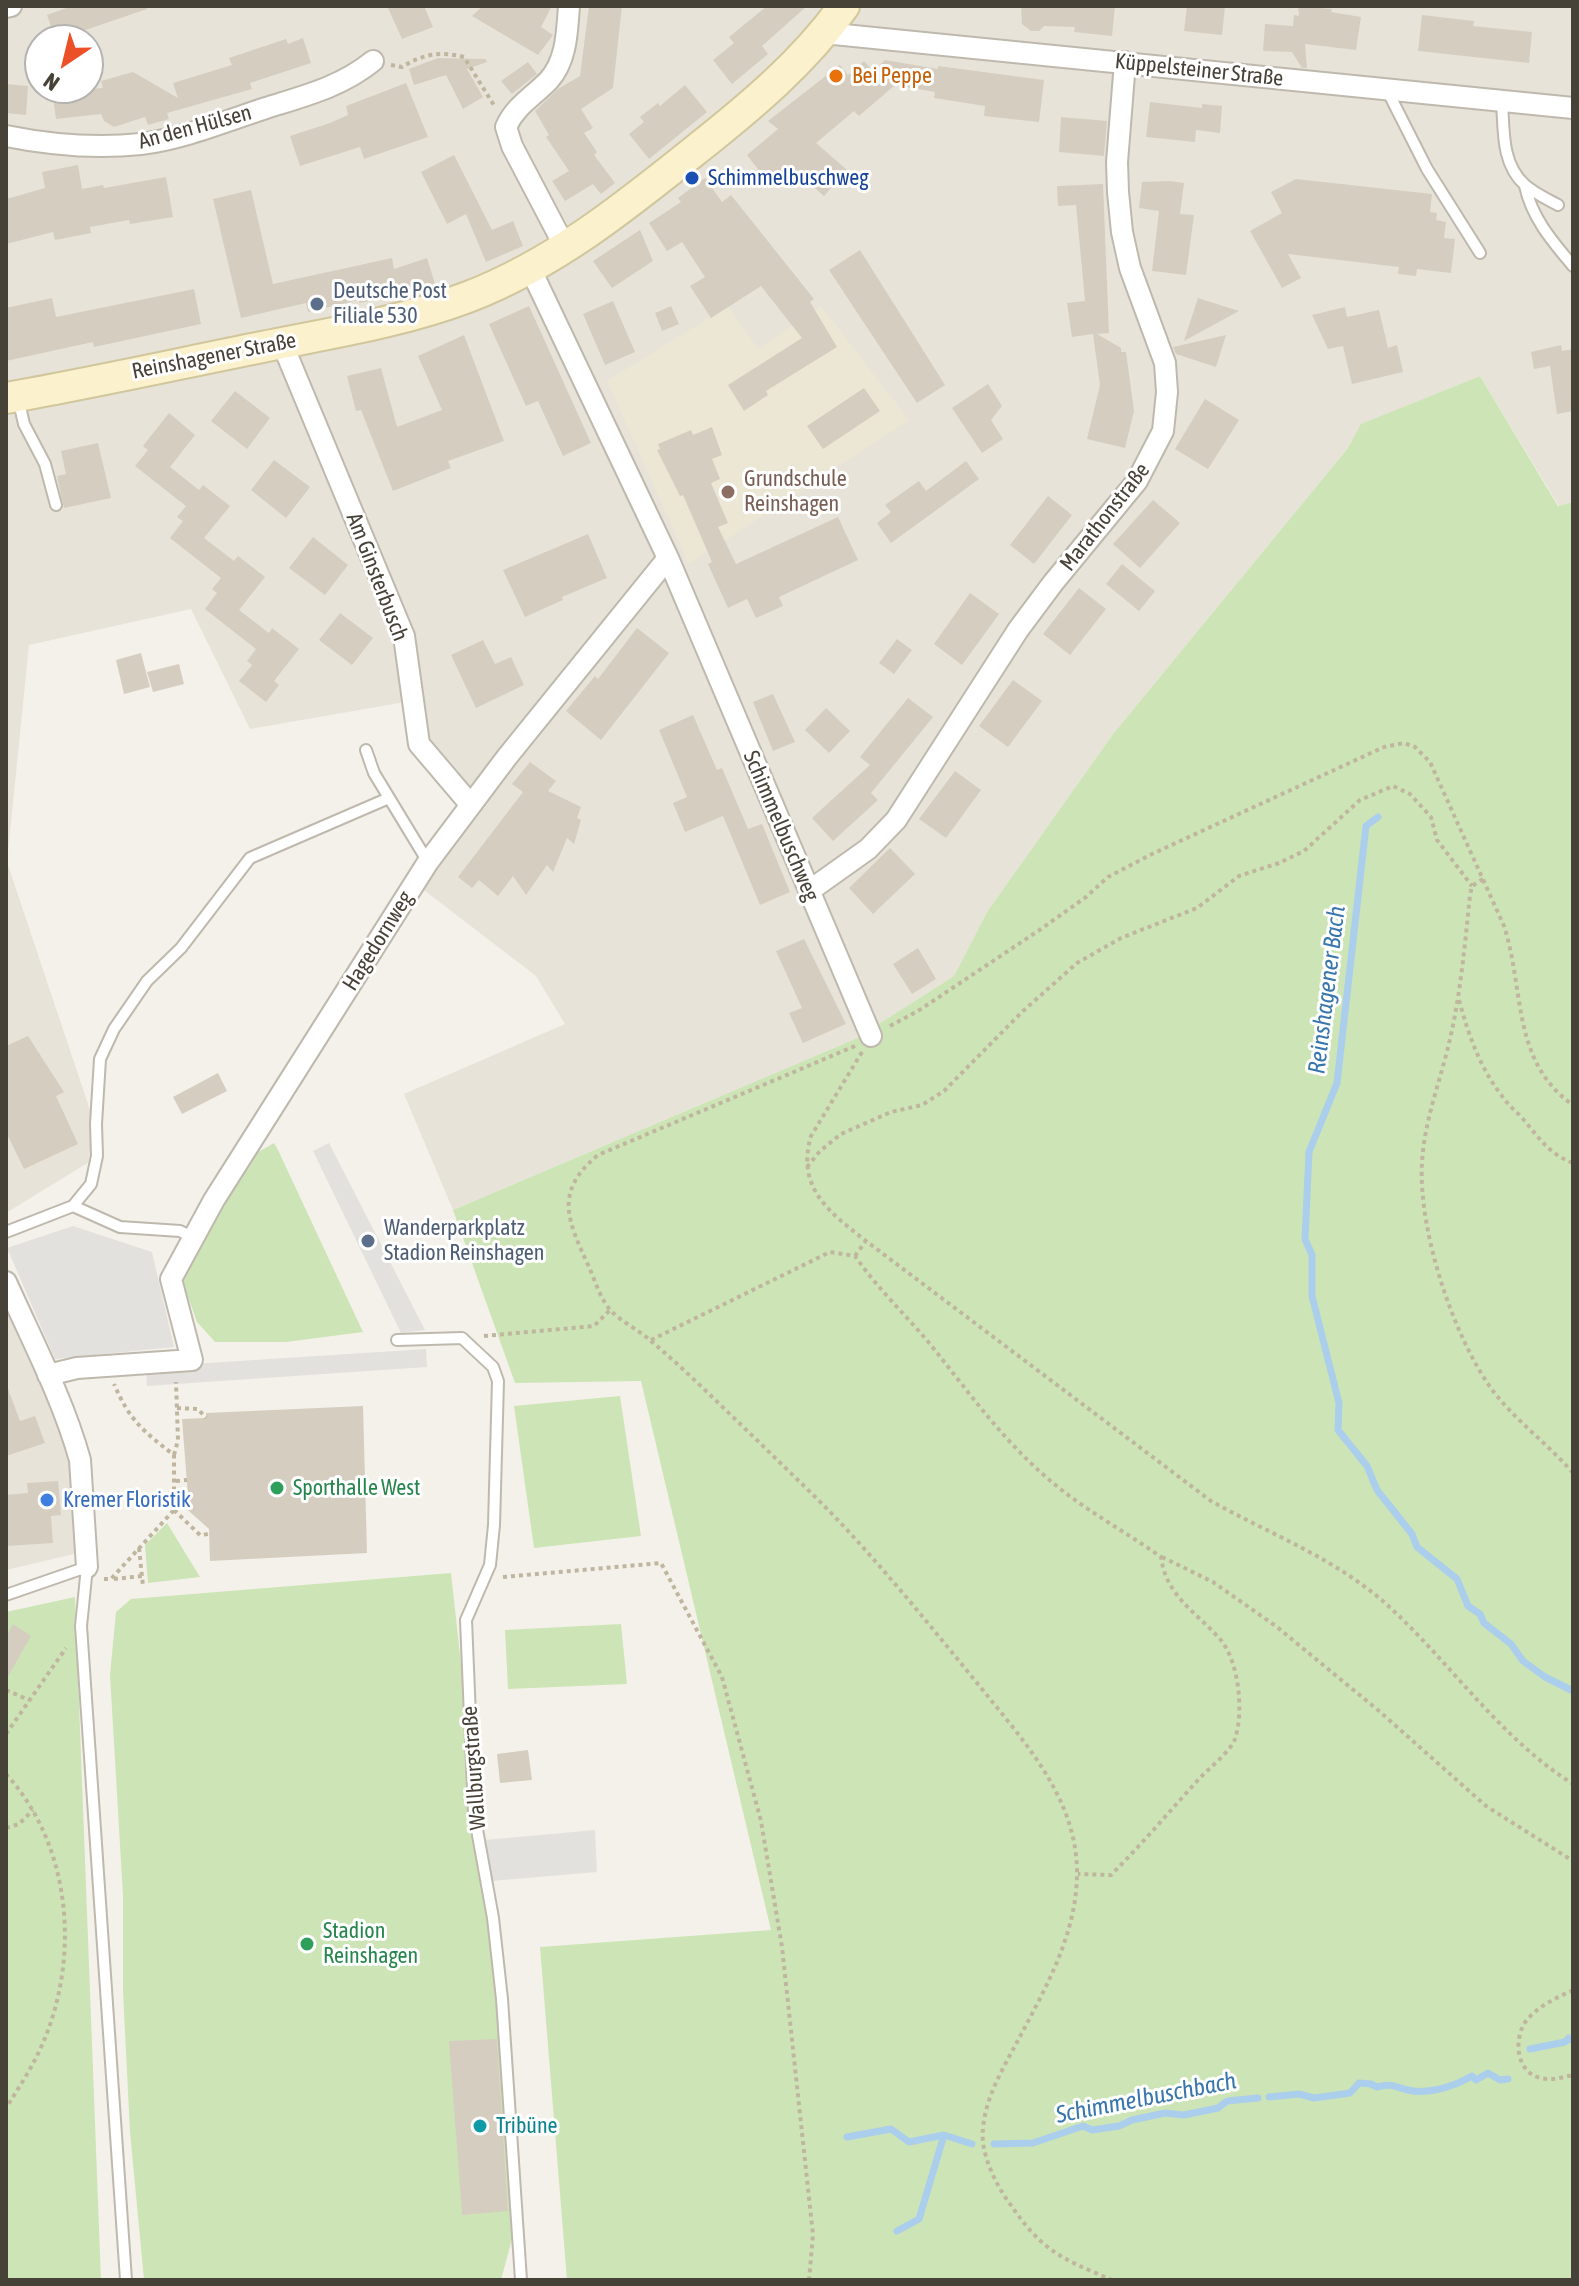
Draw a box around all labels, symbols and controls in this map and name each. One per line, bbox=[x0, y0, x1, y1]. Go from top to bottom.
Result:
north arrow bbox=[24, 24, 104, 104]
street label: Küppelsteiner Straße bbox=[1114, 48, 1284, 92]
place label: Bei Peppe bbox=[852, 63, 932, 89]
marker: Bei Peppe bbox=[827, 67, 845, 85]
text: N bbox=[39, 68, 64, 96]
street label: An den Hülsen bbox=[135, 99, 255, 155]
place label: Schimmelbuschweg bbox=[708, 165, 869, 191]
marker: Schimmelbuschweg bbox=[683, 169, 701, 187]
place label: Deutsche Post Filiale 530 bbox=[333, 278, 447, 330]
marker: Deutsche Post Filiale 530 bbox=[308, 295, 326, 313]
street label: Reinshagener Straße bbox=[130, 327, 298, 385]
street label: Marathonstraße bbox=[1055, 458, 1155, 576]
place label: Grundschule Reinshagen bbox=[744, 466, 847, 518]
marker: Grundschule Reinshagen bbox=[719, 483, 737, 501]
street label: Am Ginsterbusch bbox=[340, 509, 414, 645]
street label: Schimmelbuschweg bbox=[737, 747, 825, 905]
street label: Hagedornweg bbox=[337, 886, 419, 996]
water label: Reinshagener Bach bbox=[1302, 904, 1352, 1076]
place label: Wanderparkplatz Stadion Reinshagen bbox=[384, 1215, 544, 1266]
marker: Wanderparkplatz Stadion Reinshagen bbox=[359, 1232, 377, 1250]
place label: Sporthalle West bbox=[293, 1475, 420, 1501]
marker: Sporthalle West bbox=[268, 1479, 286, 1497]
place label: Kremer Floristik bbox=[63, 1487, 191, 1513]
marker: Kremer Floristik bbox=[38, 1491, 56, 1509]
street label: Wallburgstraße bbox=[456, 1705, 492, 1831]
place label: Stadion Reinshagen bbox=[323, 1918, 418, 1970]
marker: Stadion Reinshagen bbox=[298, 1935, 316, 1953]
water label: Schimmelbuschbach bbox=[1053, 2066, 1239, 2130]
place label: Tribüne bbox=[496, 2113, 558, 2139]
marker: Tribüne bbox=[471, 2117, 489, 2135]

